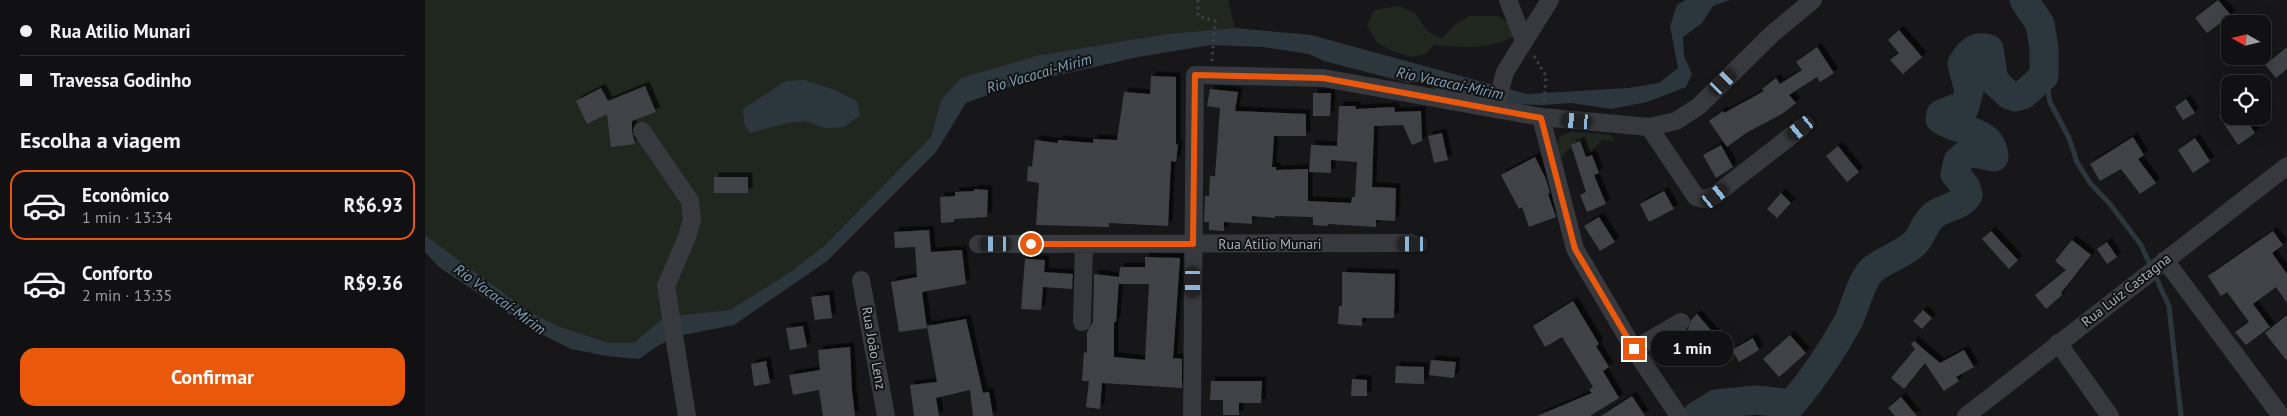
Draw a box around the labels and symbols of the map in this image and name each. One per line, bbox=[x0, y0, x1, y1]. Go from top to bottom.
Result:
north arrow bbox=[2221, 15, 2271, 65]
water label: Rio Vacacaí-Mirim bbox=[984, 49, 1094, 97]
water label: Rio Vacacaí-Mirim bbox=[1395, 62, 1505, 104]
car bbox=[1707, 66, 1739, 98]
car bbox=[1561, 112, 1592, 130]
car bbox=[1784, 113, 1817, 143]
car bbox=[1698, 181, 1731, 211]
route start bbox=[1020, 233, 1042, 255]
street label: Rua Atilio Munari bbox=[1218, 235, 1322, 253]
car bbox=[981, 237, 1011, 252]
car bbox=[1398, 237, 1428, 252]
street label: Rua Luiz Castagna bbox=[2078, 249, 2174, 331]
water label: Rio Vacacaí-Mirim bbox=[450, 259, 550, 339]
car bbox=[1185, 267, 1200, 297]
street label: Rua João Lenz bbox=[858, 305, 890, 391]
callout: 1 min bbox=[1651, 332, 1734, 366]
route end bbox=[1623, 338, 1645, 360]

